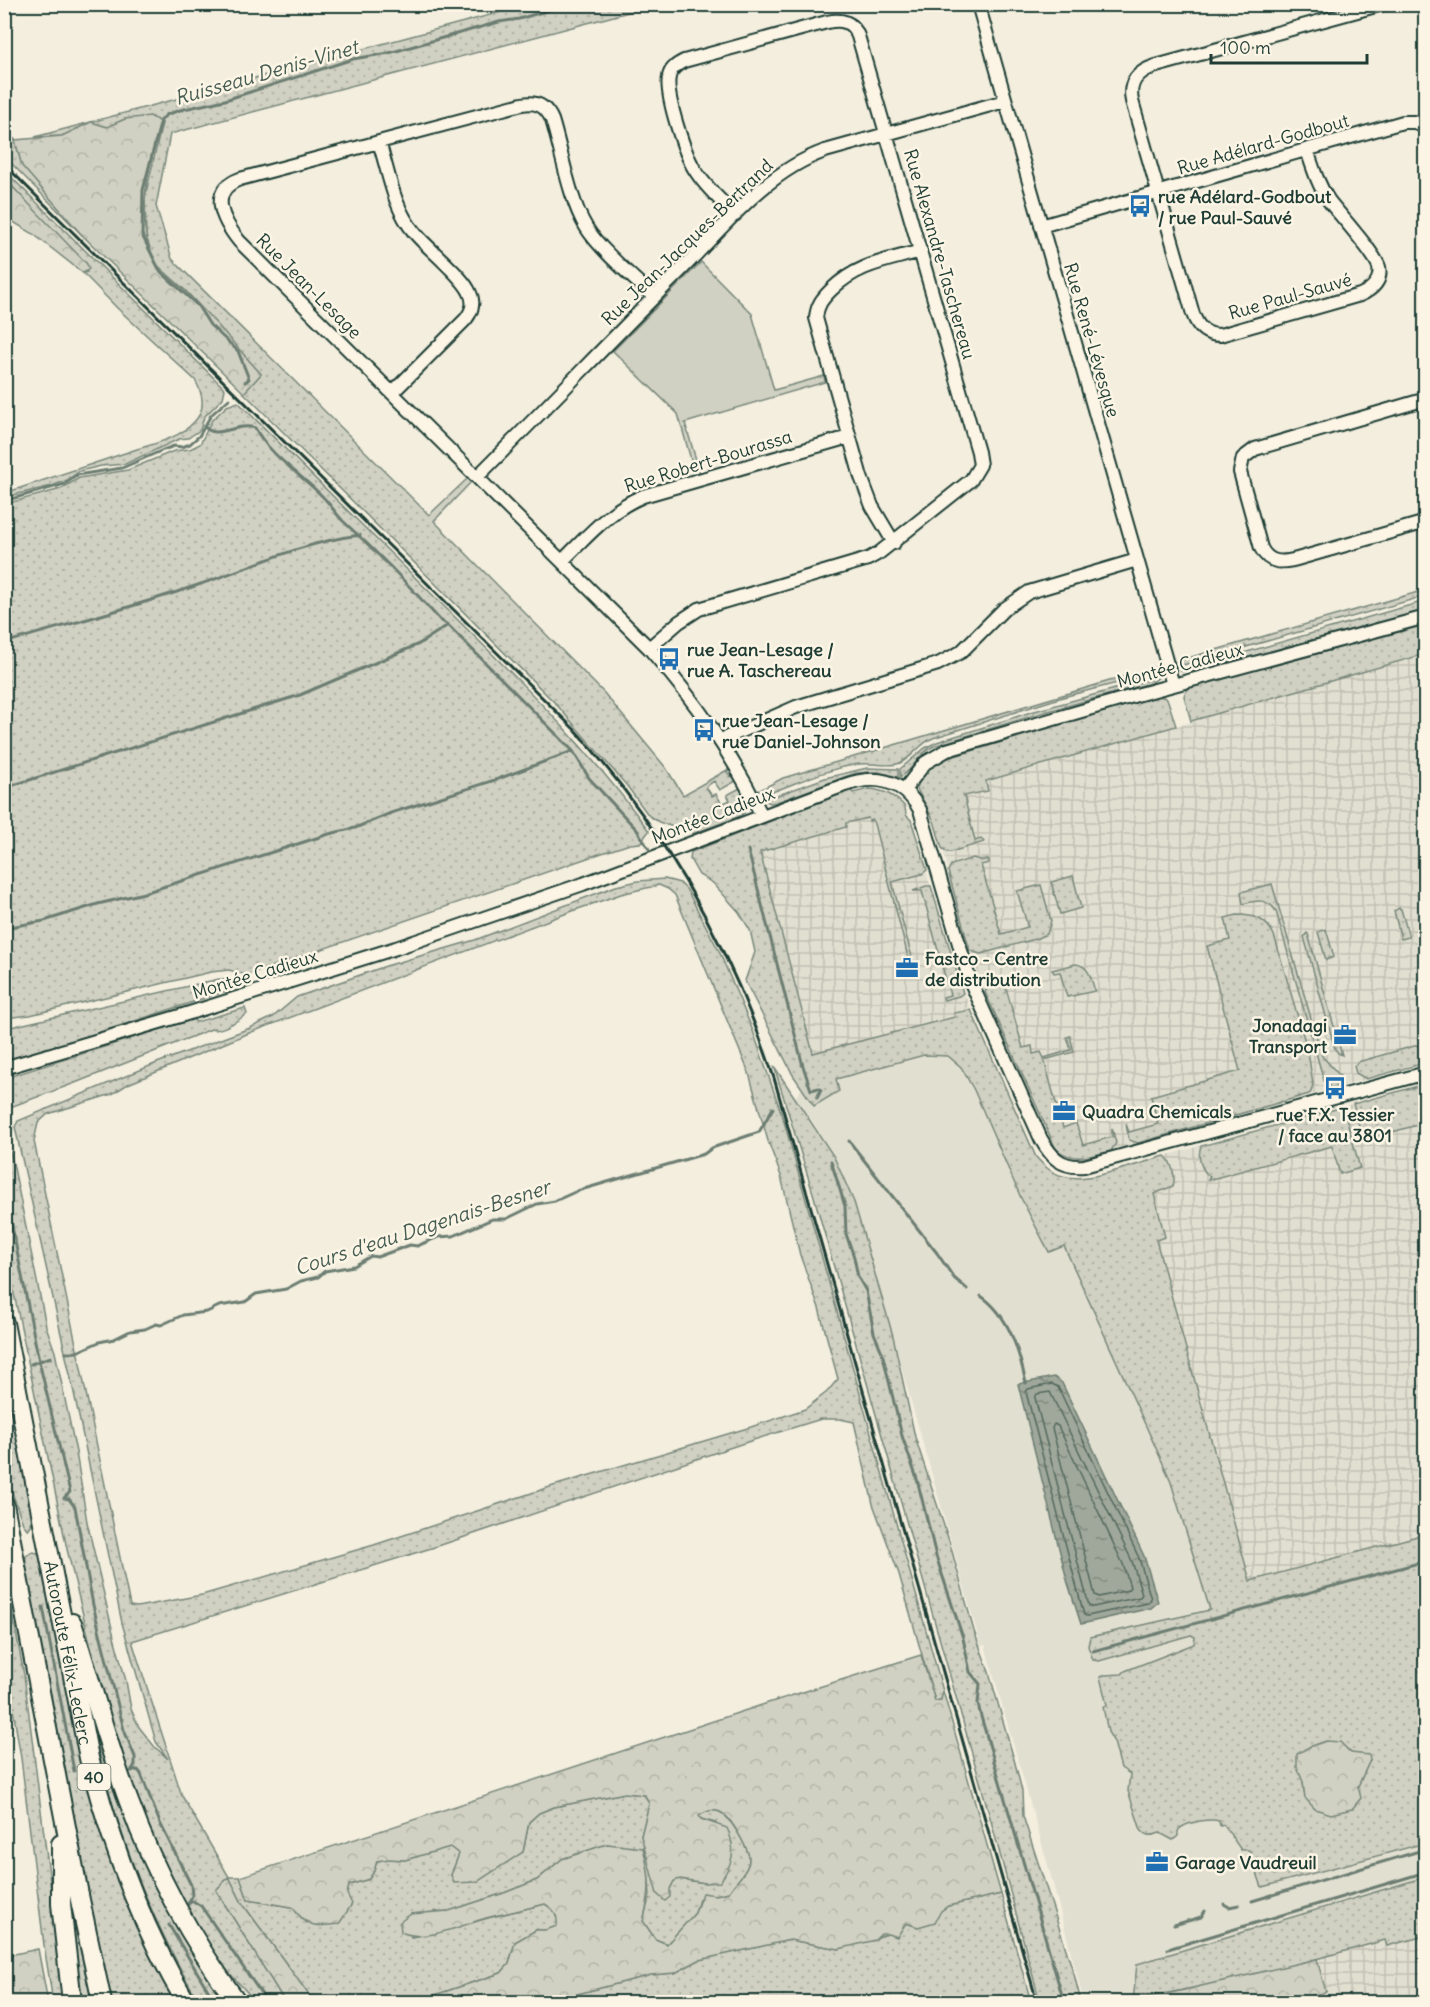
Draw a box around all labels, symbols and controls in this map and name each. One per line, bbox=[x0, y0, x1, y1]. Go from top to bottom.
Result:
scale bar bbox=[1211, 27, 1367, 65]
water label: Ruisseau Denis-Vinet bbox=[171, 33, 363, 110]
text: 100 m bbox=[1220, 36, 1271, 59]
street label: Rue Adélard-Godbout bbox=[1175, 109, 1351, 179]
street label: Rue Alexandre-Taschereau bbox=[899, 146, 981, 362]
street label: Rue Jean-Jacques-Bertrand bbox=[596, 154, 778, 330]
place label: rue Adélard-Godbout / rue Paul-Sauvé bbox=[1158, 185, 1332, 229]
bus stop icon: rue Adélard-Godbout / rue Paul-Sauvé bbox=[1127, 193, 1153, 219]
street label: Rue Jean-Lesage bbox=[251, 228, 367, 344]
street label: Rue René-Lévesque bbox=[1059, 260, 1125, 420]
street label: Rue Paul-Sauvé bbox=[1226, 267, 1354, 325]
street label: Rue Robert-Bourassa bbox=[621, 425, 795, 497]
street label: Montée Cadieux bbox=[1114, 637, 1246, 693]
place label: rue Jean-Lesage / rue A. Taschereau bbox=[687, 638, 834, 682]
bus stop icon: rue Jean-Lesage / rue A. Taschereau bbox=[656, 646, 682, 672]
place label: rue Jean-Lesage / rue Daniel-Johnson bbox=[722, 709, 881, 753]
bus stop icon: rue Jean-Lesage / rue Daniel-Johnson bbox=[691, 717, 717, 743]
street label: Montée Cadieux bbox=[648, 781, 778, 849]
street label: Montée Cadieux bbox=[189, 944, 321, 1004]
place label: Fastco - Centre de distribution bbox=[925, 947, 1048, 991]
office icon: Fastco - Centre de distribution bbox=[894, 955, 920, 981]
place label: Jonadagi Transport bbox=[1249, 1014, 1328, 1058]
office icon: Jonadagi Transport bbox=[1332, 1022, 1358, 1048]
bus stop icon: rue F.X. Tessier / face au 3801 bbox=[1322, 1075, 1348, 1101]
office icon: Quadra Chemicals bbox=[1051, 1098, 1077, 1124]
place label: Quadra Chemicals bbox=[1082, 1100, 1232, 1123]
place label: rue F.X. Tessier / face au 3801 bbox=[1276, 1103, 1395, 1147]
water label: Cours d'eau Dagenais-Besner bbox=[291, 1173, 556, 1280]
street label: Autoroute Félix-Leclerc bbox=[39, 1559, 98, 1747]
road number: 40 bbox=[78, 1764, 110, 1790]
office icon: Garage Vaudreuil bbox=[1144, 1849, 1170, 1875]
place label: Garage Vaudreuil bbox=[1175, 1851, 1316, 1874]

